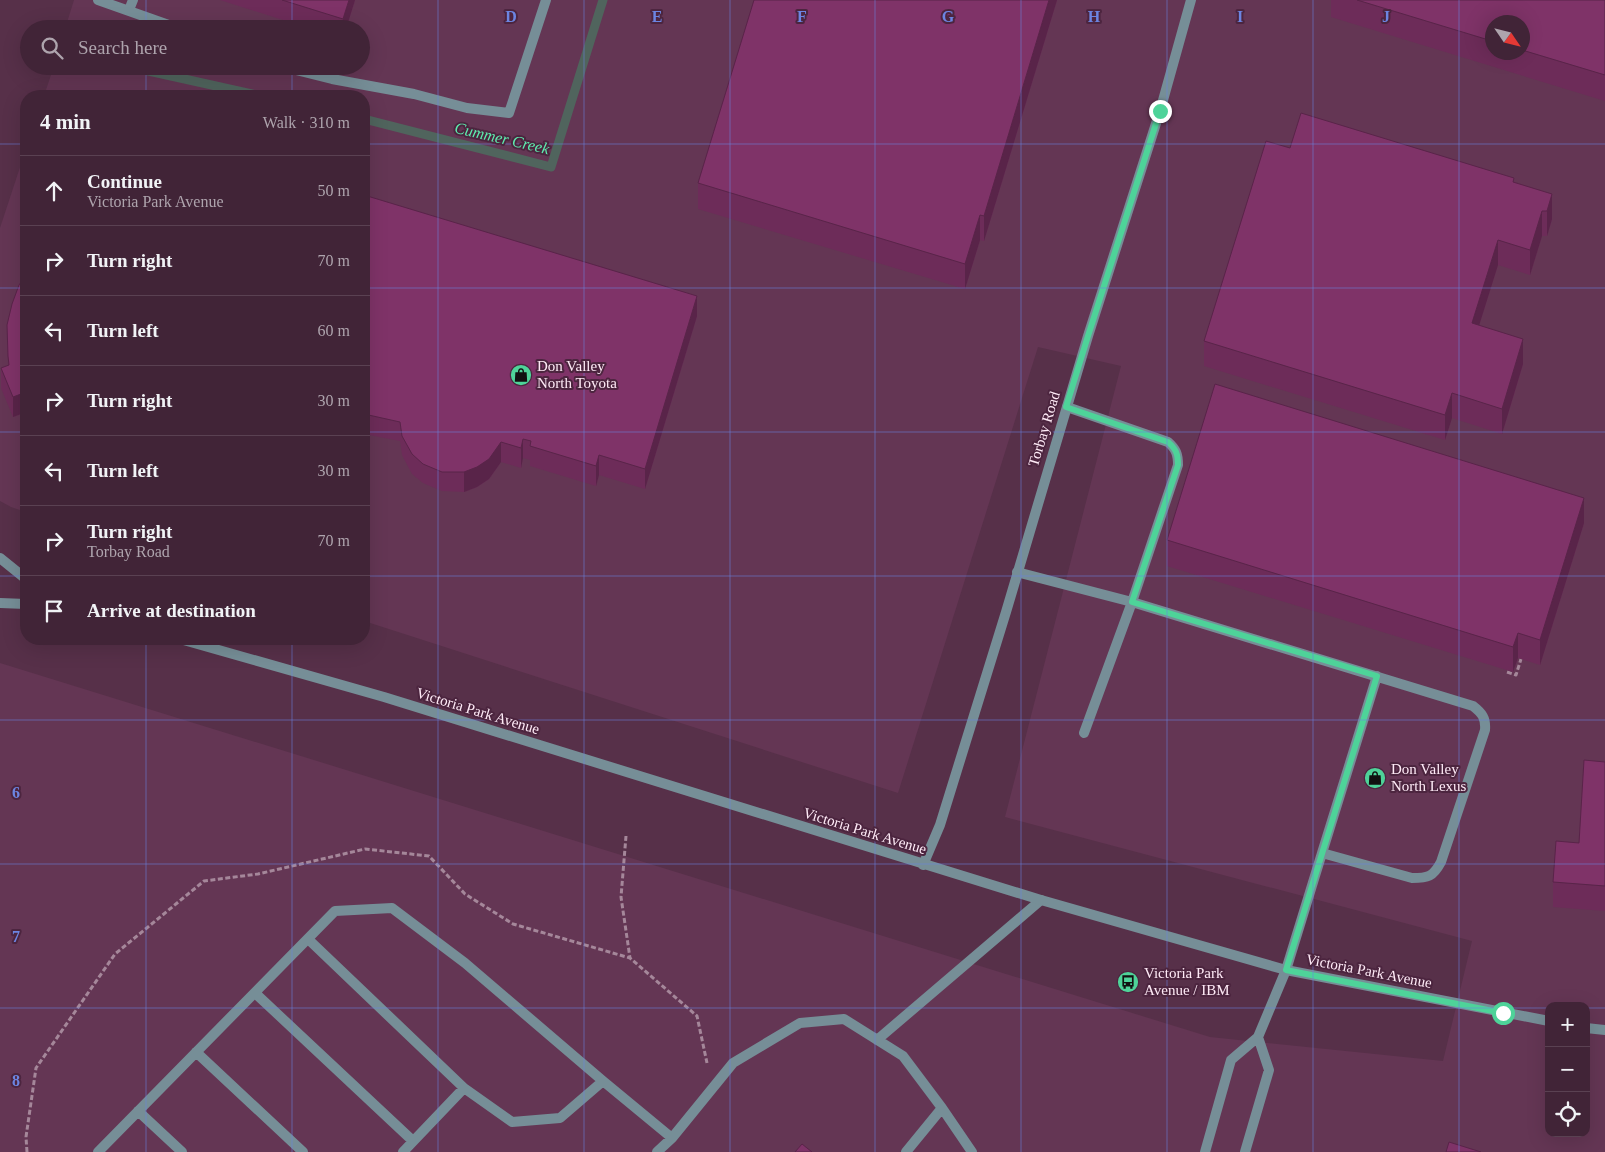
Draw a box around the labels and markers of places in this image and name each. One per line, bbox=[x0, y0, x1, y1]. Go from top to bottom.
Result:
place label: Don Valley North Toyota bbox=[537, 358, 617, 391]
shop icon: Don Valley North Toyota bbox=[509, 363, 533, 387]
place label: Don Valley North Lexus bbox=[1391, 761, 1467, 794]
shop icon: Don Valley North Lexus bbox=[1363, 766, 1387, 790]
place label: Victoria Park Avenue / IBM bbox=[1144, 965, 1230, 998]
bus stop icon: Victoria Park Avenue / IBM bbox=[1116, 970, 1140, 994]

